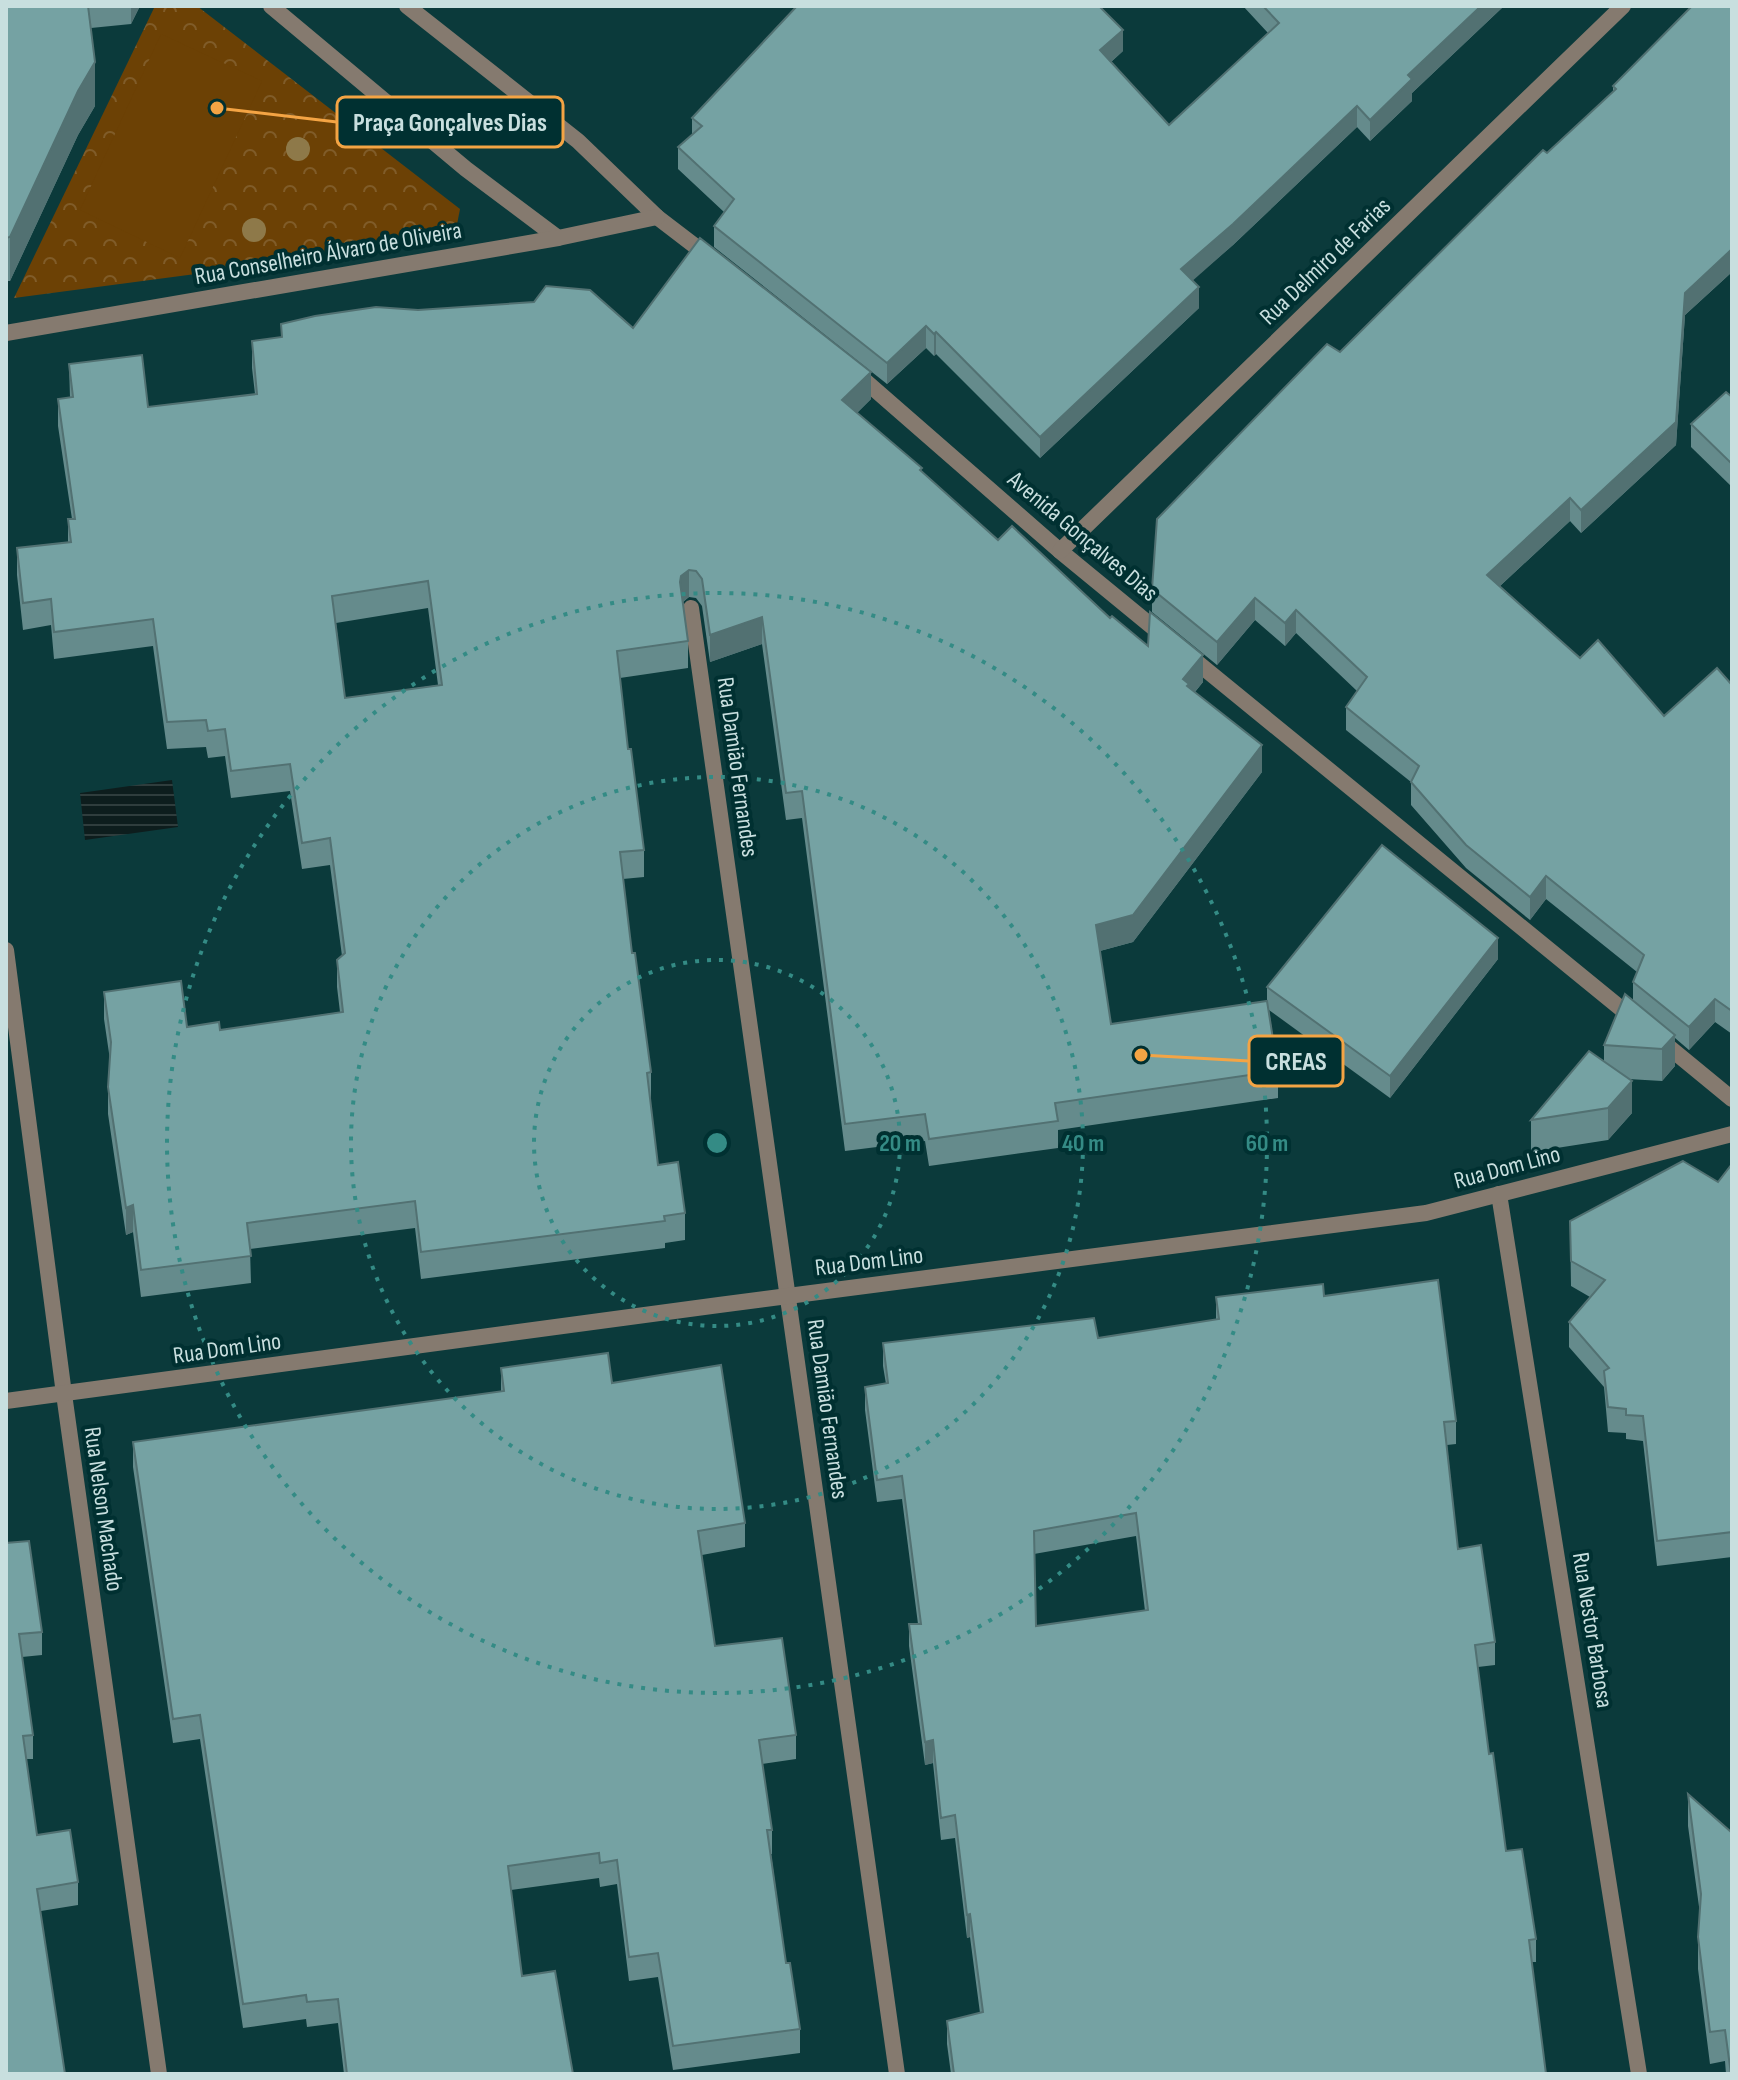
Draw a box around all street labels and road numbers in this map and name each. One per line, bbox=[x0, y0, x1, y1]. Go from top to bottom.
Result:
street label: Rua Delmiro de Farias bbox=[1254, 192, 1397, 331]
street label: Rua Conselheiro Álvaro de Oliveira bbox=[192, 216, 464, 291]
street label: Avenida Gonçalves Dias bbox=[1001, 465, 1164, 608]
street label: Rua Damião Fernandes bbox=[711, 675, 764, 859]
street label: Rua Dom Lino bbox=[1451, 1139, 1563, 1196]
street label: Rua Dom Lino bbox=[813, 1240, 925, 1283]
street label: Rua Damião Fernandes bbox=[801, 1317, 854, 1501]
street label: Rua Dom Lino bbox=[171, 1327, 283, 1370]
street label: Rua Nelson Machado bbox=[78, 1425, 129, 1593]
street label: Rua Nestor Barbosa bbox=[1566, 1550, 1619, 1710]

